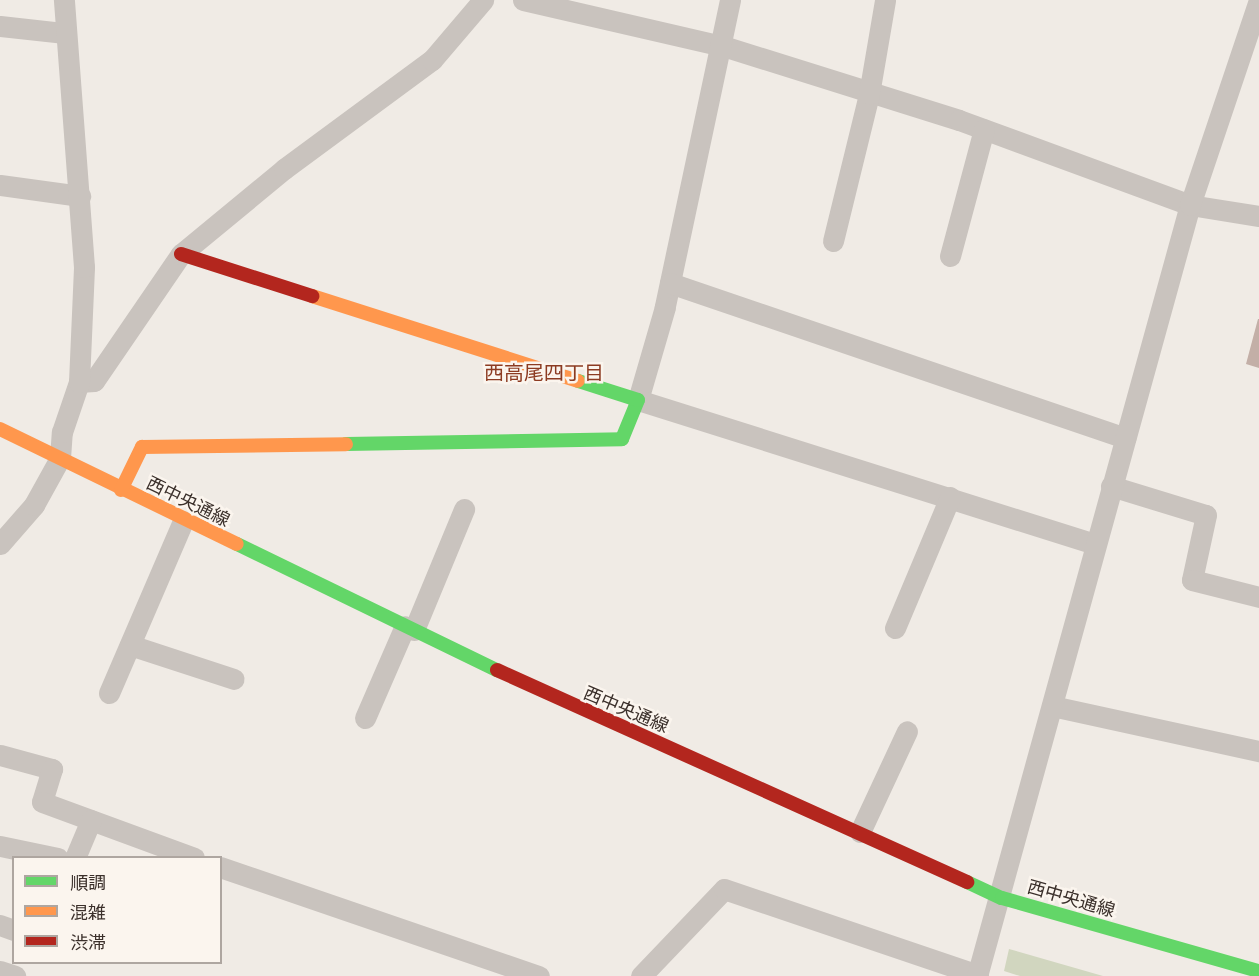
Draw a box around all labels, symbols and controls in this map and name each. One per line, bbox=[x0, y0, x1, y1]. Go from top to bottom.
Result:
district label: 西高尾四丁目 bbox=[484, 361, 604, 385]
street label: 西中央通線 bbox=[143, 473, 233, 531]
street label: 西中央通線 bbox=[580, 682, 672, 738]
legend bbox=[12, 856, 222, 964]
text: 順調 bbox=[70, 872, 106, 894]
street label: 西中央通線 bbox=[1025, 876, 1117, 922]
text: 混雑 bbox=[70, 902, 106, 924]
text: 渋滞 bbox=[70, 932, 106, 954]

